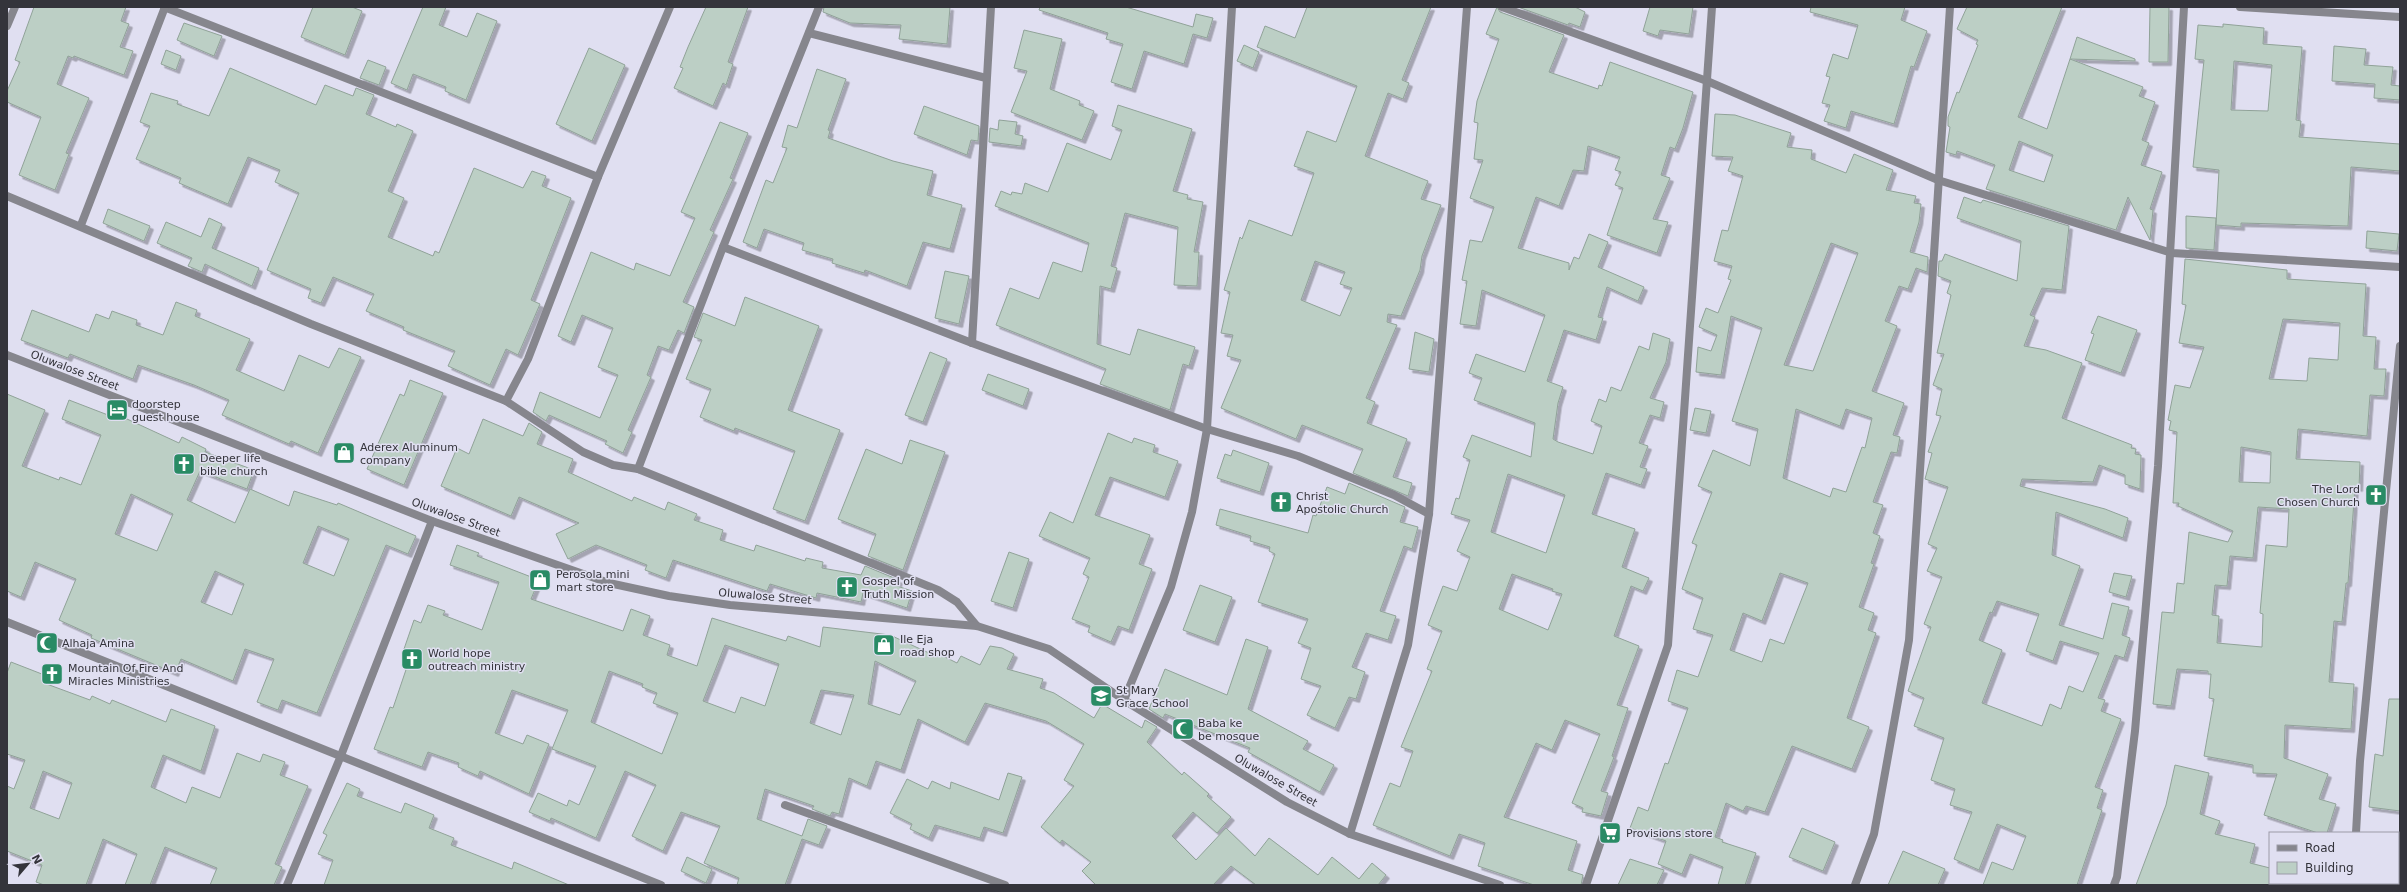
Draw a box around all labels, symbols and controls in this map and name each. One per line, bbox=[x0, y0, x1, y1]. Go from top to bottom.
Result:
street label: Oluwalose Street bbox=[29, 348, 121, 394]
hotel icon: doorstep guest house bbox=[104, 397, 130, 423]
place label: doorstep guest house bbox=[132, 398, 200, 424]
shop icon: Aderex Aluminum company bbox=[331, 440, 357, 466]
place label: Aderex Aluminum company bbox=[360, 441, 458, 467]
church icon: Deeper life bible church bbox=[171, 451, 197, 477]
place label: Deeper life bible church bbox=[200, 452, 268, 478]
church icon: The Lord Chosen Church bbox=[2363, 482, 2389, 508]
place label: The Lord Chosen Church bbox=[2277, 483, 2360, 509]
church icon: Christ Apostolic Church bbox=[1268, 489, 1294, 515]
place label: Christ Apostolic Church bbox=[1296, 490, 1389, 516]
street label: Oluwalose Street bbox=[410, 495, 503, 540]
shop icon: Perosola mini mart store bbox=[527, 567, 553, 593]
place label: Perosola mini mart store bbox=[556, 568, 630, 594]
church icon: Gospel of Truth Mission bbox=[834, 574, 860, 600]
place label: Gospel of Truth Mission bbox=[861, 575, 934, 601]
street label: Oluwalose Street bbox=[718, 586, 813, 607]
mosque icon: Alhaja Amina bbox=[34, 630, 60, 656]
shop icon: Ile Eja road shop bbox=[871, 632, 897, 658]
place label: Ile Eja road shop bbox=[900, 633, 955, 659]
place label: Alhaja Amina bbox=[62, 637, 135, 650]
church icon: World hope outreach ministry bbox=[399, 646, 425, 672]
place label: World hope outreach ministry bbox=[428, 647, 526, 673]
church icon: Mountain Of Fire And Miracles Ministries bbox=[39, 661, 65, 687]
place label: Mountain Of Fire And Miracles Ministries bbox=[68, 662, 183, 688]
school or university icon: St Mary Grace School bbox=[1088, 683, 1114, 709]
place label: St Mary Grace School bbox=[1116, 684, 1189, 710]
mosque icon: Baba ke be mosque bbox=[1170, 716, 1196, 742]
place label: Baba ke be mosque bbox=[1198, 717, 1259, 743]
street label: Oluwalose Street bbox=[1232, 751, 1320, 810]
supermarket icon: Provisions store bbox=[1597, 820, 1623, 846]
place label: Provisions store bbox=[1626, 827, 1713, 840]
legend bbox=[2269, 832, 2399, 884]
text: Road bbox=[2305, 841, 2335, 855]
north arrow bbox=[8, 844, 48, 884]
text: N bbox=[28, 852, 44, 867]
text: Building bbox=[2305, 861, 2354, 875]

